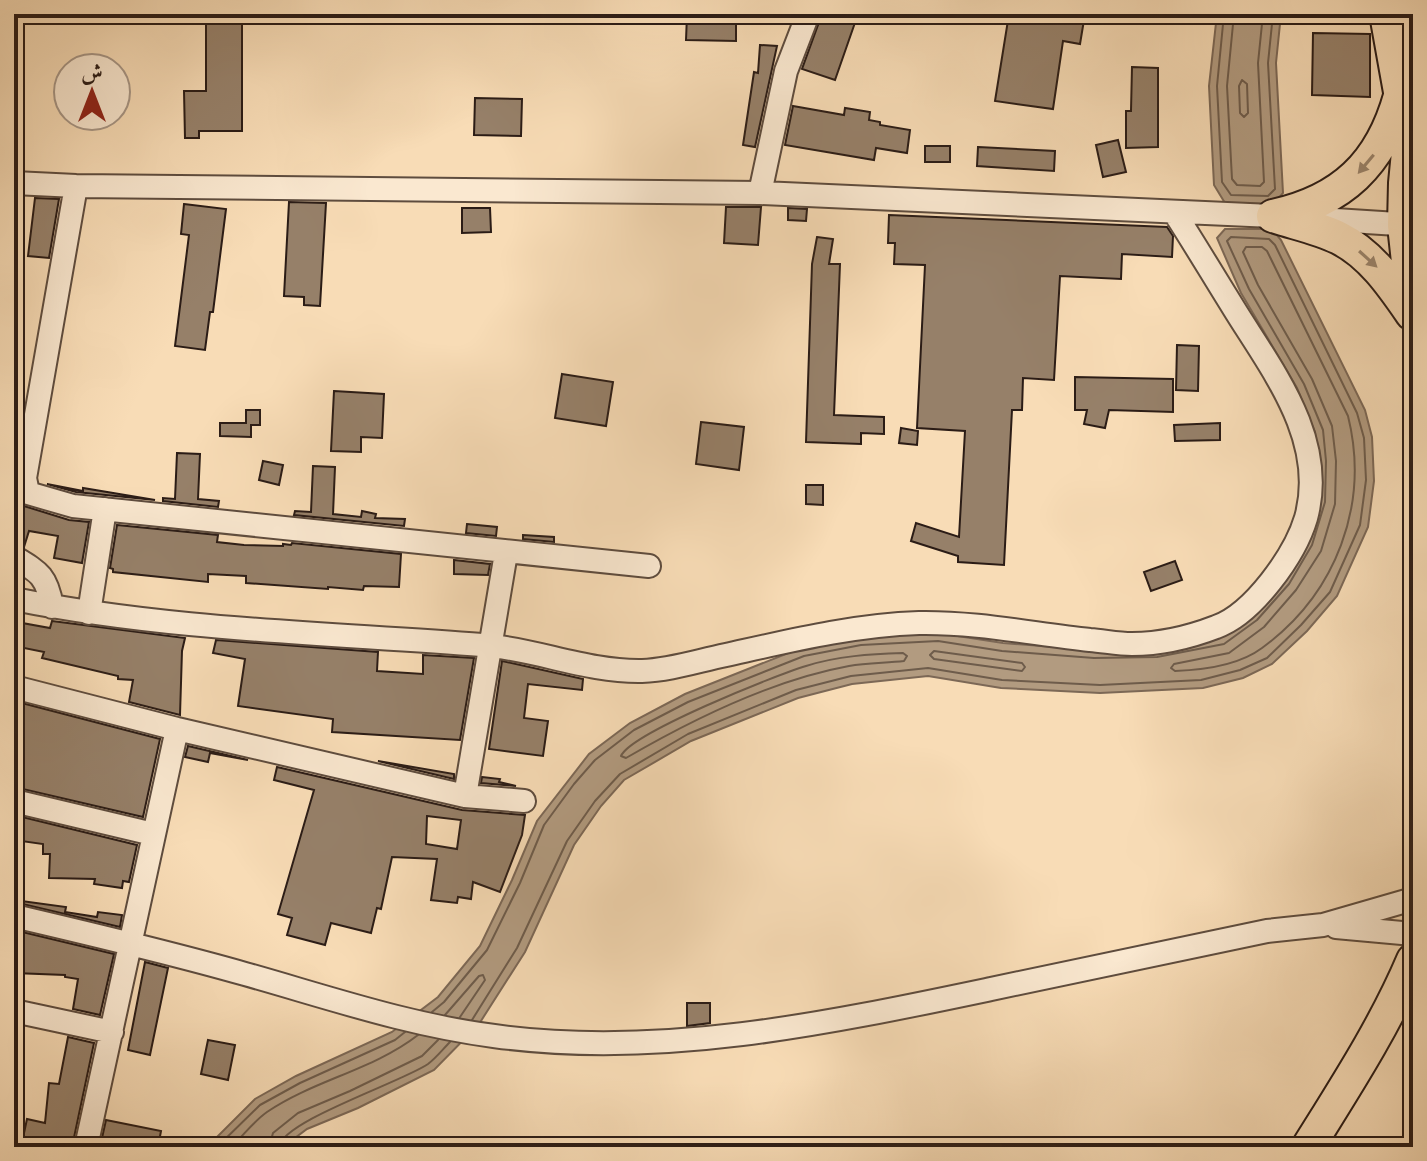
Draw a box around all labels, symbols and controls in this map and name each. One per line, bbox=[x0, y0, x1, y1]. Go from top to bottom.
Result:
north arrow bbox=[52, 52, 132, 132]
text: ش bbox=[81, 56, 103, 88]
one-way arrow bbox=[1358, 154, 1375, 174]
one-way arrow bbox=[1358, 250, 1377, 268]

